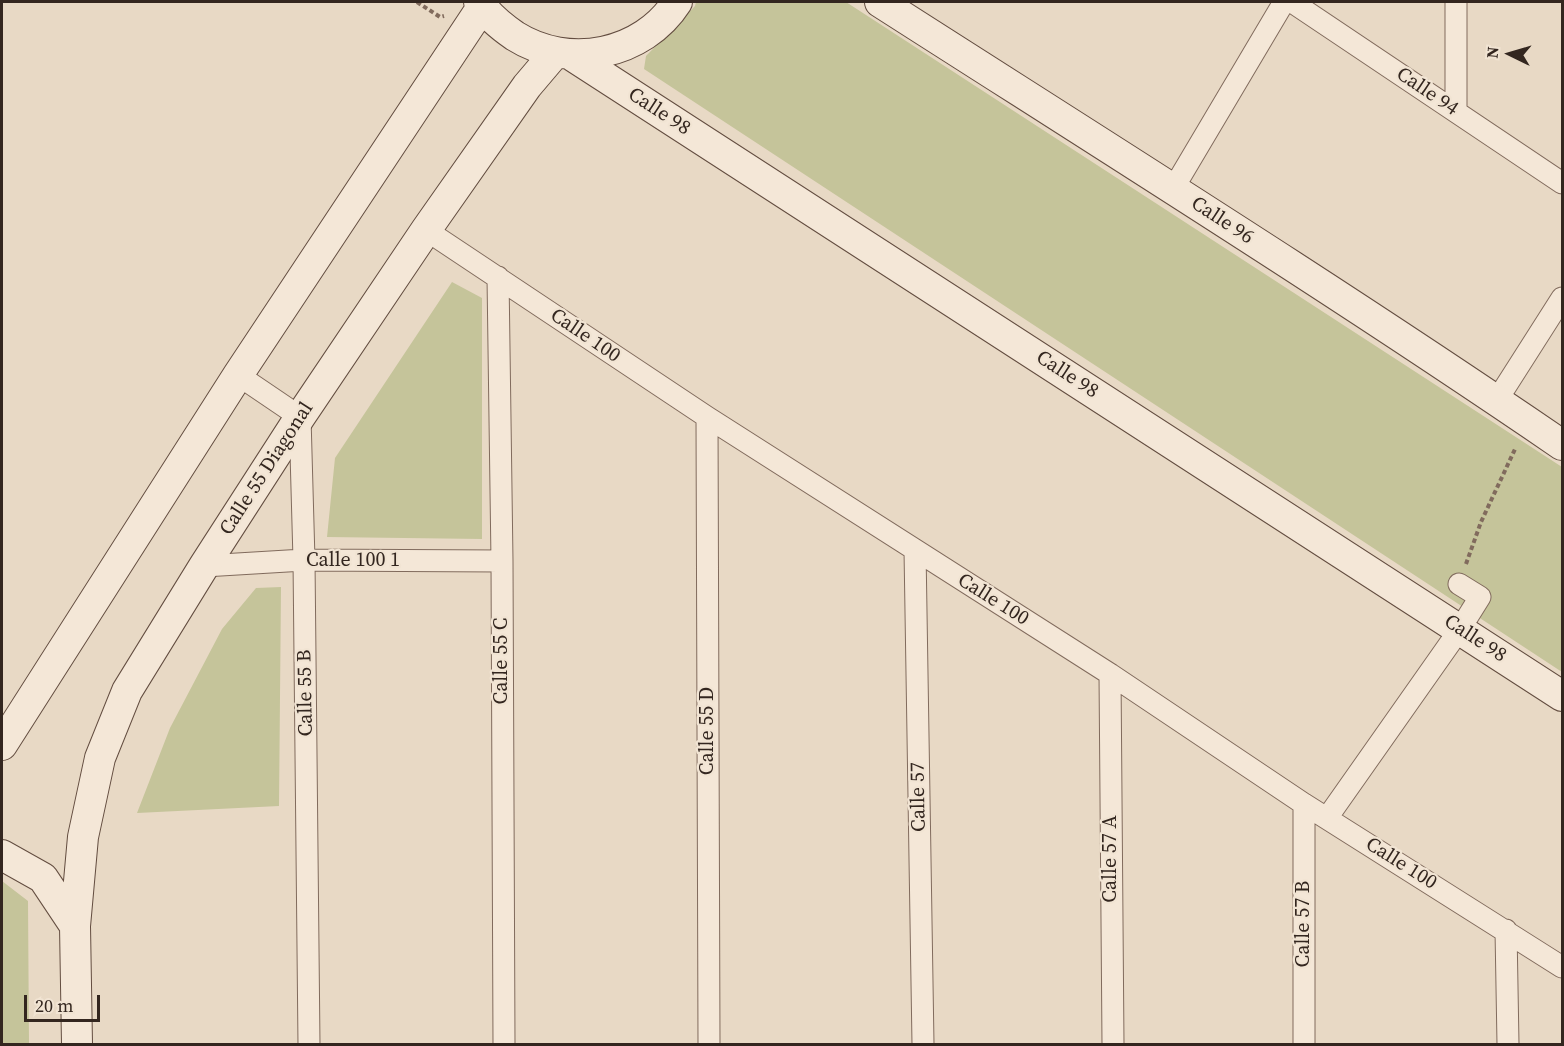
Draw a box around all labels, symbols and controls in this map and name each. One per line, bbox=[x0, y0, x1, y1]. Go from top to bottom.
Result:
north arrow bbox=[1480, 24, 1540, 84]
text: N bbox=[1481, 46, 1504, 59]
street label: Calle 94 bbox=[1391, 63, 1463, 121]
street label: Calle 98 bbox=[623, 83, 695, 141]
street label: Calle 96 bbox=[1186, 192, 1258, 250]
street label: Calle 100 bbox=[545, 304, 625, 368]
street label: Calle 98 bbox=[1031, 346, 1103, 404]
street label: Calle 55 Diagonal bbox=[215, 398, 319, 540]
street label: Calle 100 1 bbox=[306, 549, 400, 573]
street label: Calle 100 bbox=[953, 569, 1033, 631]
street label: Calle 98 bbox=[1439, 610, 1511, 668]
street label: Calle 55 C bbox=[490, 618, 514, 704]
street label: Calle 55 B bbox=[293, 649, 319, 737]
street label: Calle 55 D bbox=[696, 687, 720, 775]
street label: Calle 57 bbox=[906, 762, 932, 832]
street label: Calle 57 A bbox=[1099, 815, 1123, 903]
street label: Calle 100 bbox=[1361, 833, 1441, 895]
street label: Calle 57 B bbox=[1292, 881, 1316, 967]
scale bar bbox=[27, 983, 104, 1021]
text: 20 m bbox=[35, 993, 73, 1018]

